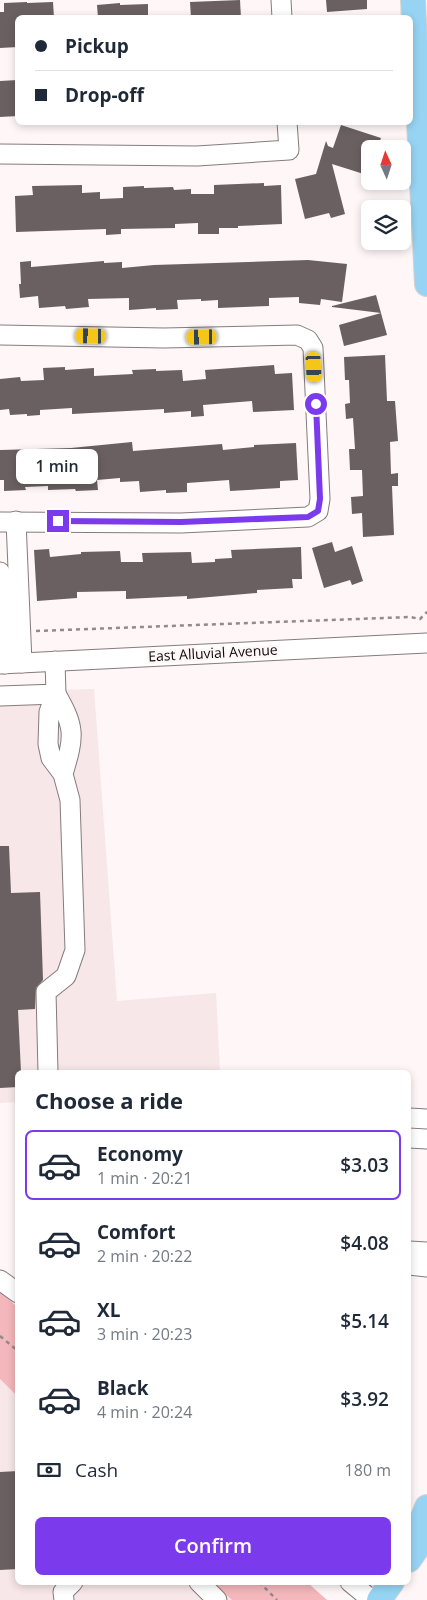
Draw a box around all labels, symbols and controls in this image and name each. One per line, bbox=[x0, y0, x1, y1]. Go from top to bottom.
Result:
text: Pickup bbox=[65, 33, 129, 59]
text: Drop-off bbox=[65, 82, 144, 108]
north arrow bbox=[361, 140, 411, 190]
map controls bbox=[361, 140, 411, 250]
button: layers bbox=[361, 200, 411, 250]
car bbox=[75, 328, 106, 344]
car bbox=[186, 329, 217, 345]
car bbox=[305, 352, 322, 382]
route start bbox=[305, 393, 327, 415]
callout: 1 min bbox=[17, 448, 99, 484]
text: 1 min bbox=[35, 455, 79, 477]
route end bbox=[47, 510, 69, 532]
street label: East Alluvial Avenue bbox=[148, 640, 278, 665]
text: Choose a ride bbox=[35, 1085, 183, 1115]
text: Economy bbox=[97, 1141, 183, 1167]
icon: car bbox=[37, 1143, 82, 1188]
text: $3.03 bbox=[340, 1152, 389, 1178]
text: 1 min · 20:21 bbox=[97, 1167, 192, 1189]
text: Comfort bbox=[97, 1219, 176, 1245]
icon: car bbox=[37, 1221, 82, 1266]
text: $4.08 bbox=[340, 1230, 389, 1256]
text: 2 min · 20:22 bbox=[97, 1245, 192, 1267]
text: XL bbox=[97, 1297, 120, 1323]
icon: car bbox=[37, 1299, 82, 1344]
text: $5.14 bbox=[340, 1308, 389, 1334]
text: 3 min · 20:23 bbox=[97, 1323, 192, 1345]
text: Black bbox=[97, 1375, 149, 1401]
icon: car bbox=[37, 1377, 82, 1422]
text: $3.92 bbox=[340, 1386, 389, 1412]
text: 4 min · 20:24 bbox=[97, 1401, 192, 1423]
icon: cash bbox=[35, 1456, 63, 1484]
text: Cash bbox=[75, 1457, 118, 1483]
text: 180 m bbox=[345, 1459, 391, 1481]
button: Confirm bbox=[35, 1517, 391, 1575]

